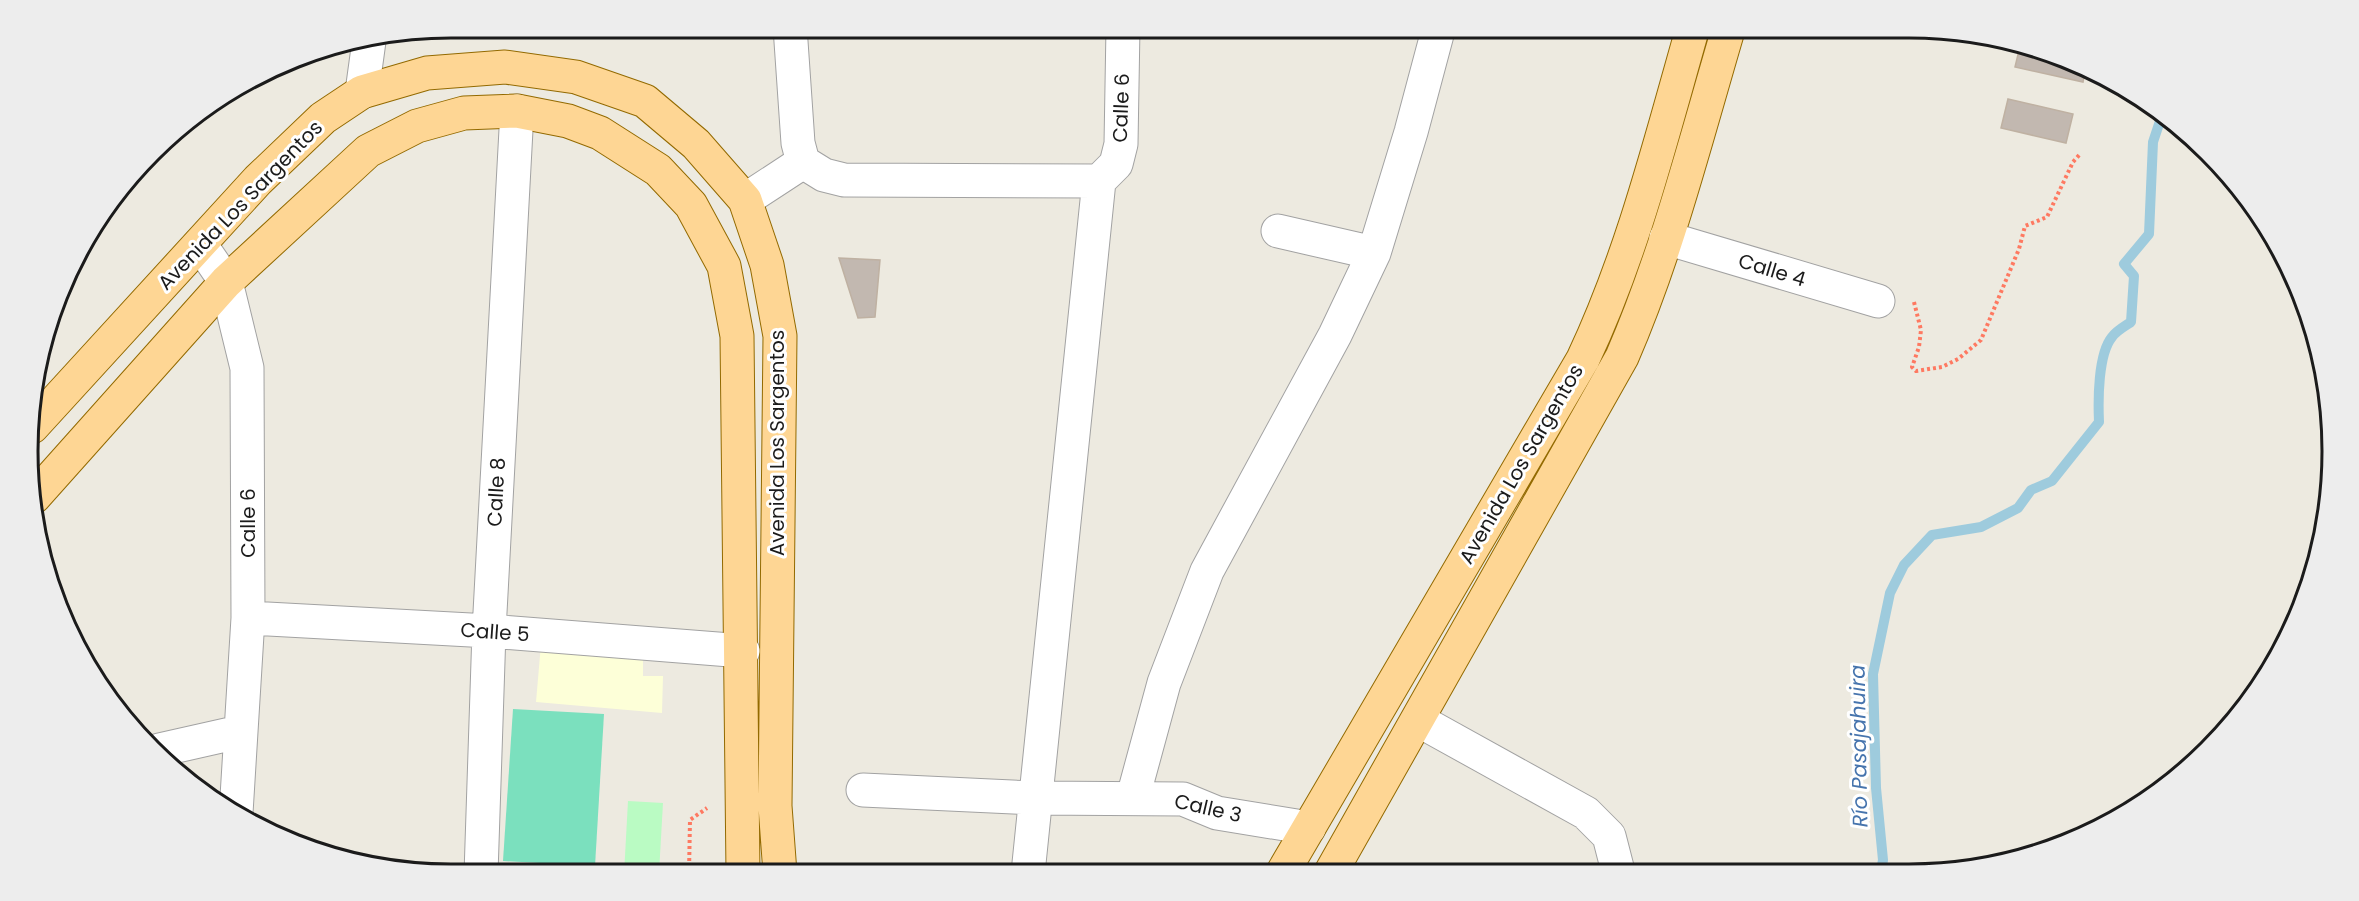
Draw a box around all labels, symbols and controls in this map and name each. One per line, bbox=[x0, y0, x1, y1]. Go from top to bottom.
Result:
street label: Calle 6 bbox=[1106, 73, 1136, 143]
street label: Avenida Los Sargentos bbox=[151, 114, 329, 296]
street label: Calle 4 bbox=[1735, 247, 1809, 293]
street label: Avenida Los Sargentos bbox=[763, 330, 791, 556]
street label: Avenida Los Sargentos bbox=[1452, 359, 1590, 569]
street label: Calle 8 bbox=[480, 457, 512, 527]
street label: Calle 6 bbox=[234, 488, 262, 558]
street label: Calle 5 bbox=[460, 616, 530, 648]
water label: Río Pasajahuira bbox=[1843, 664, 1874, 828]
street label: Calle 3 bbox=[1172, 787, 1244, 829]

